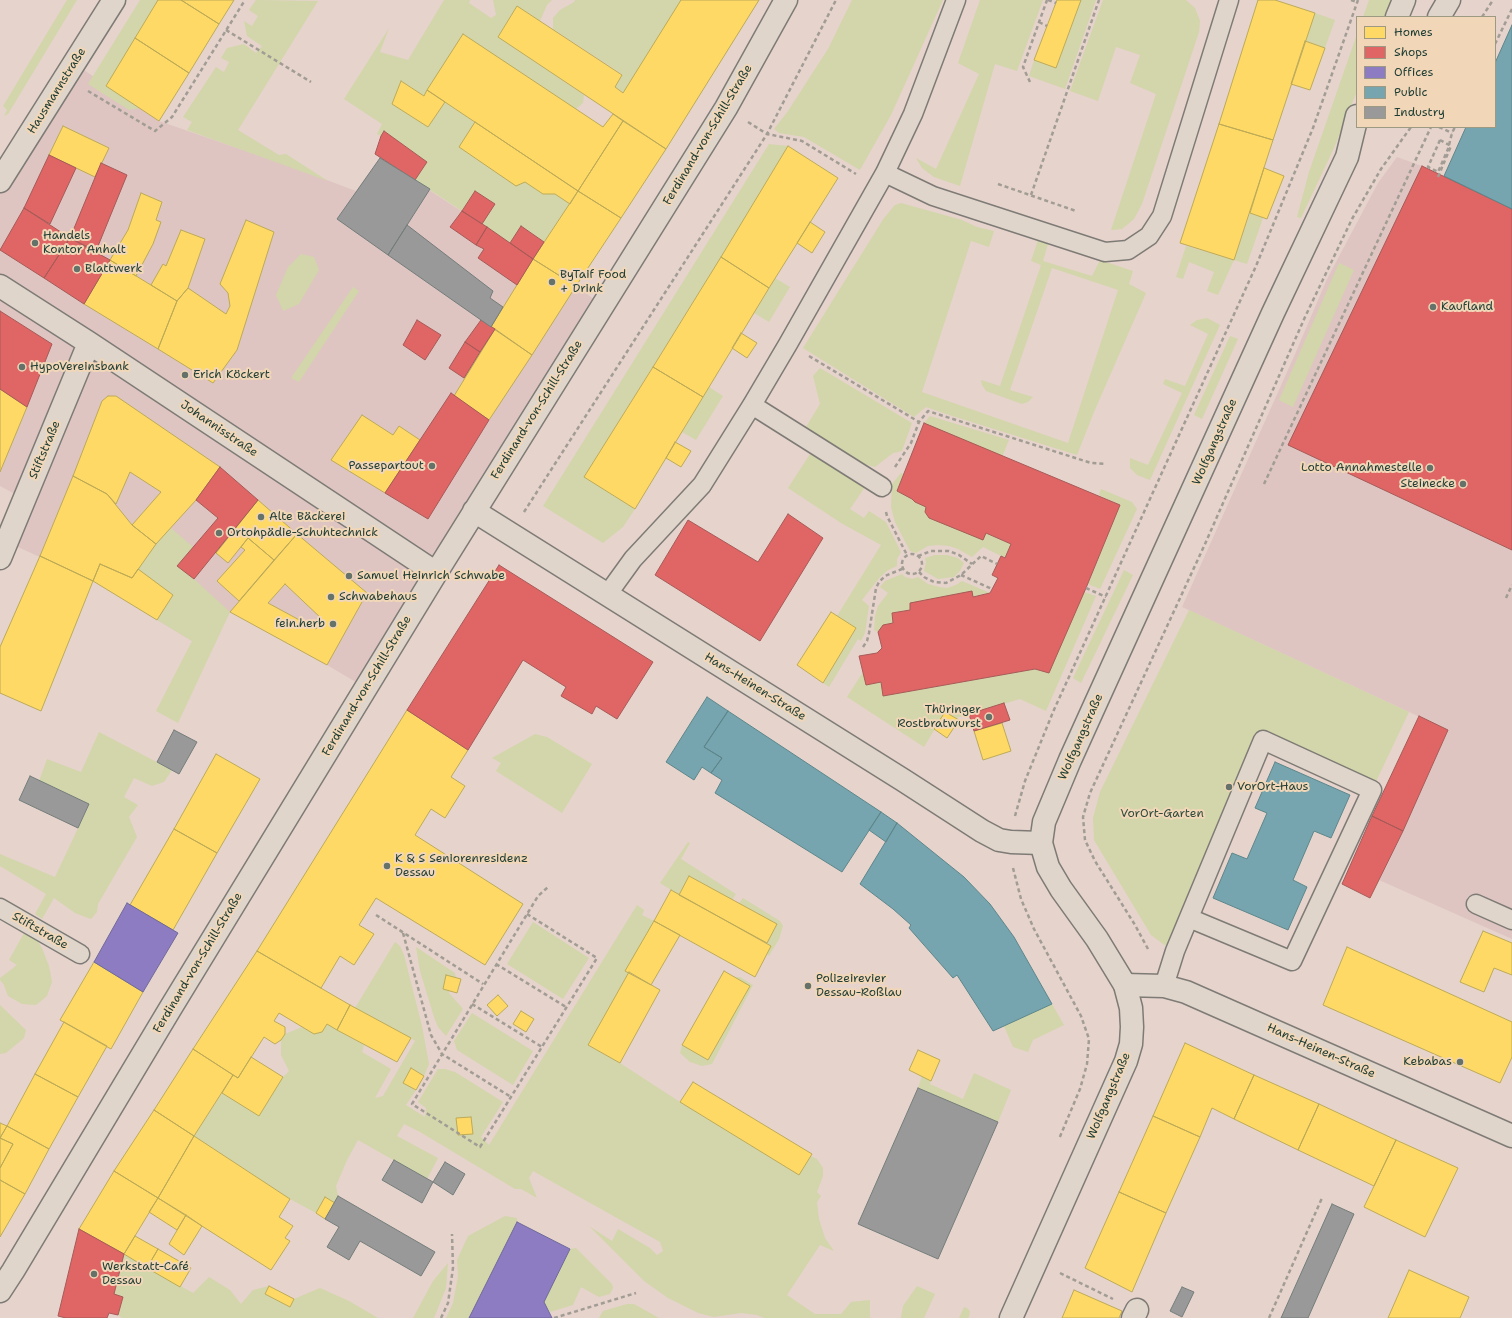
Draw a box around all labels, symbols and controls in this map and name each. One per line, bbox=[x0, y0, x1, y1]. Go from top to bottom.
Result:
legend bbox=[1356, 16, 1496, 128]
text: Homes bbox=[1394, 24, 1433, 40]
text: Shops bbox=[1394, 44, 1428, 60]
street label: Hausmannstraße bbox=[25, 45, 89, 137]
street label: Ferdinand-von-Schill-Straße bbox=[660, 62, 756, 208]
text: Offices bbox=[1394, 64, 1434, 80]
text: Public bbox=[1394, 84, 1428, 100]
text: Industry bbox=[1394, 104, 1445, 120]
place label: Handels Kontor Anhalt bbox=[43, 229, 126, 257]
marker: Handels Kontor Anhalt bbox=[30, 238, 40, 248]
place label: Blattwerk bbox=[85, 262, 142, 276]
marker: Blattwerk bbox=[72, 264, 82, 274]
place label: ByTaif Food + Drink bbox=[560, 268, 626, 296]
marker: ByTaif Food + Drink bbox=[547, 277, 557, 287]
place label: Kaufland bbox=[1441, 300, 1493, 314]
marker: Kaufland bbox=[1428, 302, 1438, 312]
street label: Ferdinand-von-Schill-Straße bbox=[488, 338, 586, 482]
place label: HypoVereinsbank bbox=[30, 360, 129, 374]
marker: HypoVereinsbank bbox=[17, 362, 27, 372]
place label: Erich Köckert bbox=[193, 368, 270, 382]
marker: Erich Köckert bbox=[180, 370, 190, 380]
street label: Wolfgangstraße bbox=[1190, 397, 1240, 487]
street label: Johannisstraße bbox=[178, 398, 260, 460]
street label: Stiftstraße bbox=[26, 419, 64, 481]
place label: Passepartout bbox=[348, 459, 424, 473]
marker: Passepartout bbox=[427, 461, 437, 471]
place label: Lotto Annahmestelle bbox=[1301, 461, 1422, 475]
marker: Lotto Annahmestelle bbox=[1425, 463, 1435, 473]
place label: Steinecke bbox=[1401, 477, 1455, 491]
marker: Steinecke bbox=[1458, 479, 1468, 489]
place label: Alte Bäckerei bbox=[269, 510, 345, 524]
marker: Alte Bäckerei bbox=[256, 512, 266, 522]
place label: Ortohpädie-Schuhtechnick bbox=[227, 526, 378, 540]
marker: Ortohpädie-Schuhtechnick bbox=[214, 528, 224, 538]
place label: Samuel Heinrich Schwabe bbox=[357, 569, 505, 583]
marker: Samuel Heinrich Schwabe bbox=[344, 571, 354, 581]
place label: Schwabehaus bbox=[339, 590, 417, 604]
marker: Schwabehaus bbox=[326, 592, 336, 602]
street label: Ferdinand-von-Schill-Straße bbox=[319, 613, 415, 759]
place label: fein.herb bbox=[275, 617, 325, 631]
marker: fein.herb bbox=[328, 619, 338, 629]
street label: Hans-Heinen-Straße bbox=[702, 650, 808, 724]
street label: Wolfgangstraße bbox=[1056, 692, 1106, 782]
place label: Thüringer Rostbratwurst bbox=[897, 703, 981, 731]
marker: Thüringer Rostbratwurst bbox=[984, 712, 994, 722]
place label: VorOrt-Haus bbox=[1237, 780, 1308, 794]
marker: VorOrt-Haus bbox=[1224, 782, 1234, 792]
park label: VorOrt-Garten bbox=[1120, 807, 1204, 821]
place label: K & S Seniorenresidenz Dessau bbox=[395, 852, 528, 880]
marker: K & S Seniorenresidenz Dessau bbox=[382, 861, 392, 871]
street label: Ferdinand-von-Schill-Straße bbox=[150, 890, 246, 1036]
street label: Stiftstraße bbox=[9, 909, 71, 953]
place label: Polizeirevier Dessau-Roßlau bbox=[816, 972, 902, 1000]
marker: Polizeirevier Dessau-Roßlau bbox=[803, 981, 813, 991]
street label: Hans-Heinen-Straße bbox=[1265, 1021, 1377, 1081]
street label: Wolfgangstraße bbox=[1084, 1050, 1134, 1142]
place label: Kebabas bbox=[1403, 1055, 1452, 1069]
marker: Kebabas bbox=[1455, 1057, 1465, 1067]
place label: Werkstatt-Café Dessau bbox=[102, 1260, 189, 1288]
marker: Werkstatt-Café Dessau bbox=[89, 1269, 99, 1279]

